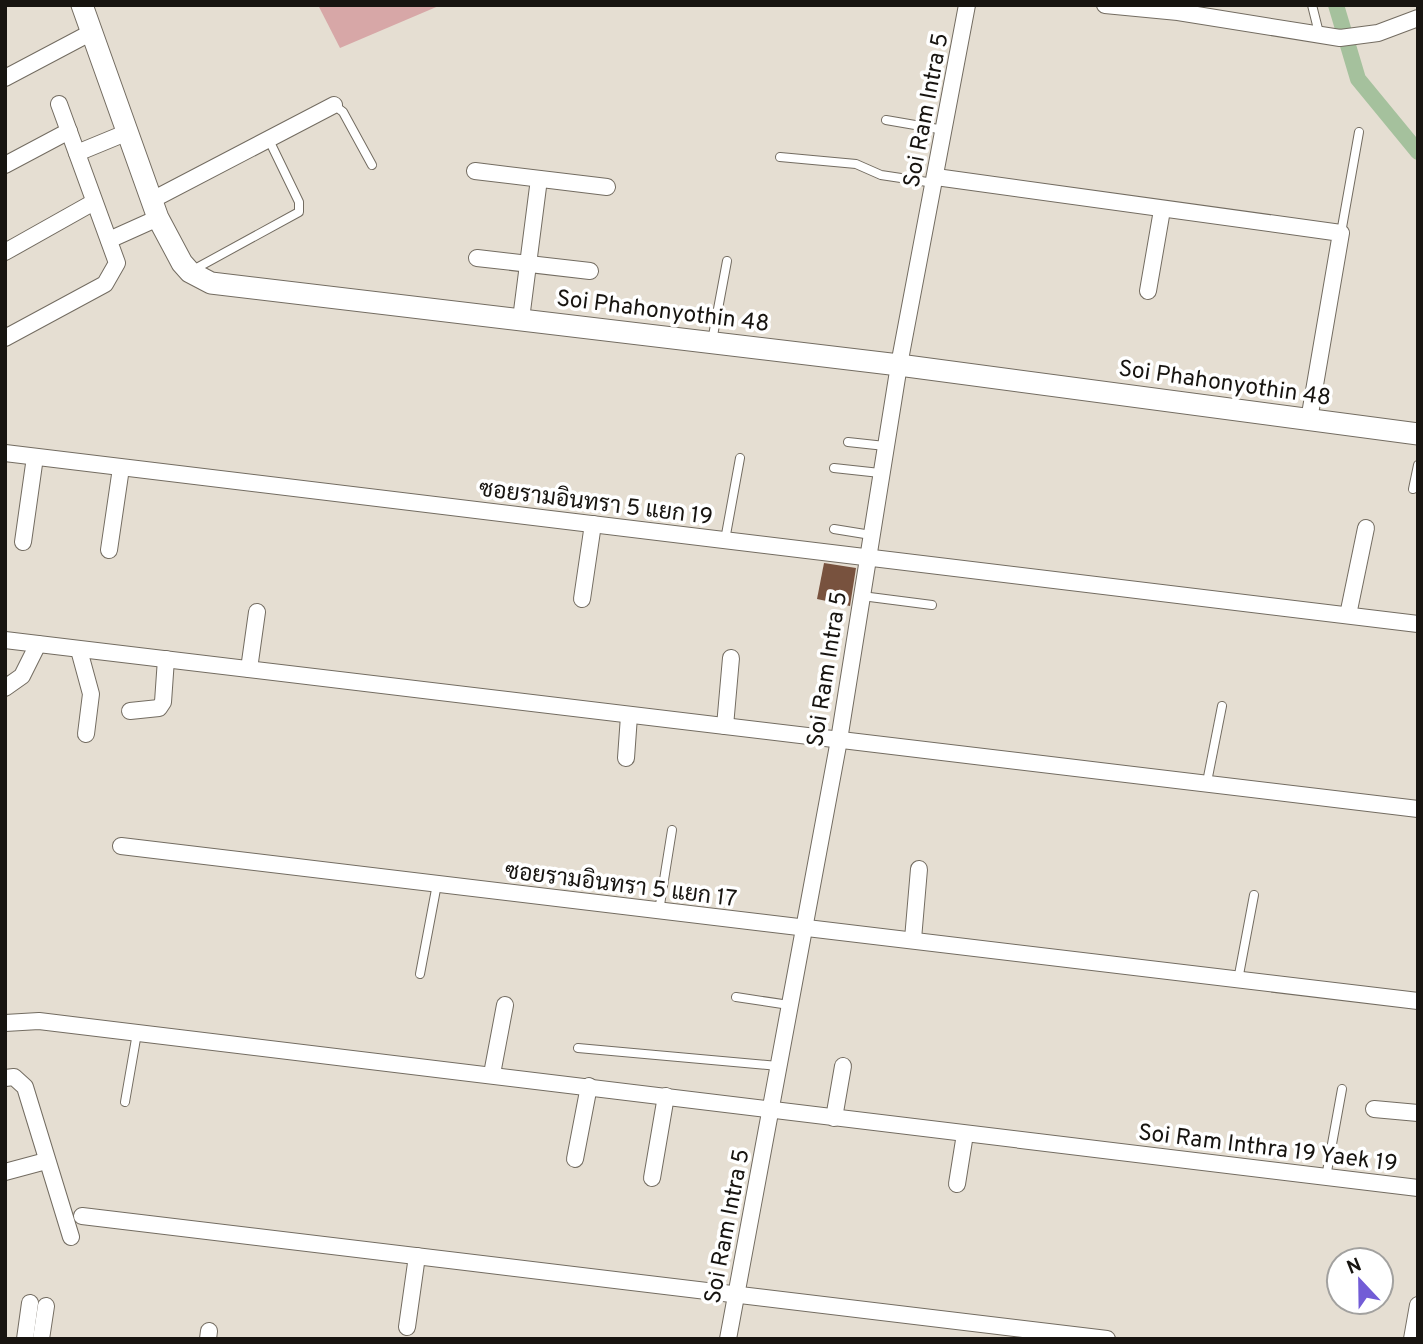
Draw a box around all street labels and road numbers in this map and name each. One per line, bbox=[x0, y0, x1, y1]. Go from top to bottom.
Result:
street label: Soi Ram Intra 5 bbox=[898, 31, 957, 190]
street label: Soi Phahonyothin 48 bbox=[555, 285, 771, 340]
street label: Soi Phahonyothin 48 bbox=[1116, 355, 1333, 414]
street label: ซอยรามอินทรา 5 แยก 19 bbox=[477, 474, 714, 533]
street label: Soi Ram Intra 5 bbox=[802, 590, 855, 749]
street label: ซอยรามอินทรา 5 แยก 17 bbox=[503, 856, 739, 915]
street label: Soi Ram Inthra 19 Yaek 19 bbox=[1136, 1119, 1399, 1180]
street label: Soi Ram Intra 5 bbox=[699, 1147, 758, 1306]

